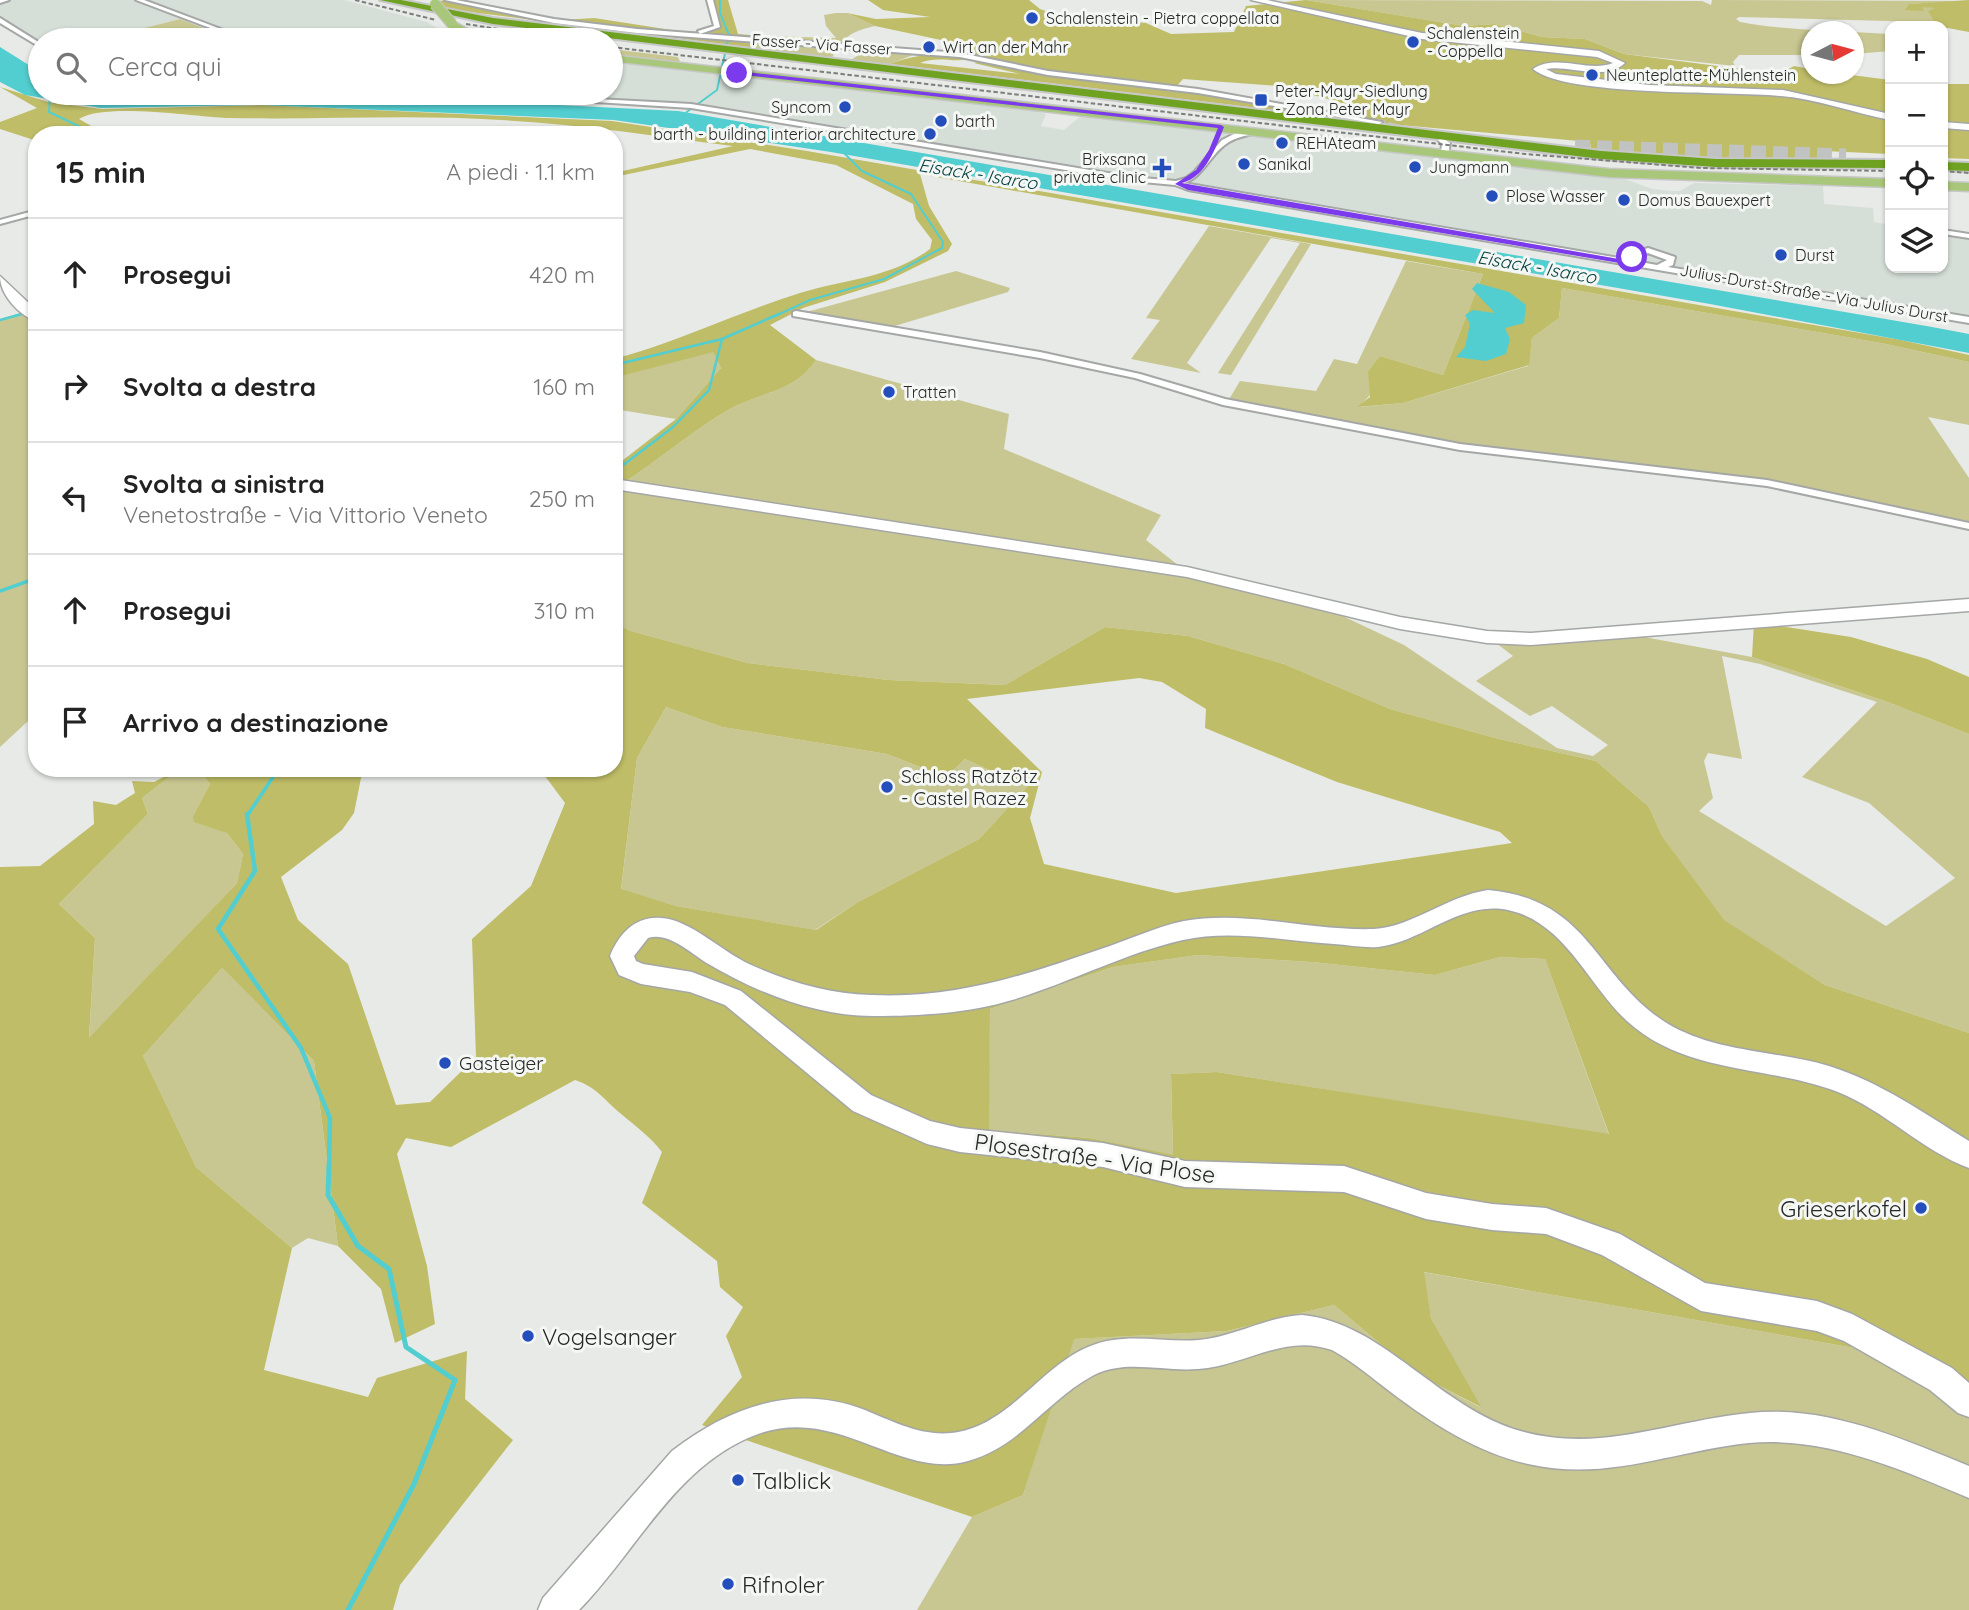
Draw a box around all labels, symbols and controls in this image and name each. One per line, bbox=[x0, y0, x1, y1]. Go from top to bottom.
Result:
place label: Schalenstein - Pietra coppellata bbox=[1046, 8, 1279, 28]
marker: Schalenstein - Pietra coppellata bbox=[1024, 10, 1040, 26]
north arrow bbox=[1801, 21, 1864, 84]
map controls bbox=[1885, 21, 1948, 273]
button: + bbox=[1885, 21, 1948, 84]
place label: Schalenstein - Coppella bbox=[1427, 23, 1519, 61]
search box bbox=[28, 28, 623, 105]
street label: Fasser - Via Fasser bbox=[751, 29, 893, 59]
marker: Schalenstein - Coppella bbox=[1405, 34, 1421, 50]
place label: Wirt an der Mahr bbox=[943, 37, 1069, 57]
marker: Wirt an der Mahr bbox=[921, 39, 937, 55]
icon: search bbox=[52, 48, 90, 86]
text: Cerca qui bbox=[108, 50, 222, 83]
route end bbox=[721, 57, 752, 88]
place label: Neunteplatte-Mühlenstein bbox=[1606, 65, 1796, 85]
marker: Neunteplatte-Mühlenstein bbox=[1584, 67, 1600, 83]
place label: Peter-Mayr-Siedlung - Zona Peter Mayr bbox=[1275, 81, 1428, 119]
button: − bbox=[1885, 84, 1948, 147]
marker: Peter-Mayr-Siedlung - Zona Peter Mayr bbox=[1253, 92, 1269, 108]
place label: Syncom bbox=[771, 97, 831, 117]
marker: Syncom bbox=[837, 99, 853, 115]
place label: barth bbox=[955, 111, 995, 131]
marker: barth bbox=[933, 113, 949, 129]
place label: barth - building interior architecture bbox=[653, 124, 916, 144]
marker: barth - building interior architecture bbox=[922, 126, 938, 142]
place label: REHAteam bbox=[1296, 133, 1376, 153]
marker: REHAteam bbox=[1274, 135, 1290, 151]
button: locate bbox=[1885, 147, 1948, 210]
place label: Brixsana private clinic bbox=[1053, 149, 1146, 187]
text: 15 min bbox=[56, 153, 146, 191]
water label: Eisack - Isarco bbox=[917, 153, 1040, 195]
place label: Sanikal bbox=[1258, 154, 1311, 174]
marker: Sanikal bbox=[1236, 156, 1252, 172]
text: A piedi · 1.1 km bbox=[446, 157, 595, 186]
place label: Jungmann bbox=[1429, 157, 1509, 177]
marker: Brixsana private clinic bbox=[1152, 158, 1172, 178]
marker: Jungmann bbox=[1407, 159, 1423, 175]
place label: Plose Wasser bbox=[1506, 186, 1605, 206]
marker: Plose Wasser bbox=[1484, 188, 1500, 204]
place label: Domus Bauexpert bbox=[1638, 190, 1771, 210]
marker: Domus Bauexpert bbox=[1616, 192, 1632, 208]
button: layers bbox=[1885, 210, 1948, 273]
route start bbox=[1616, 241, 1647, 272]
water label: Eisack - Isarco bbox=[1476, 245, 1599, 289]
place label: Durst bbox=[1795, 245, 1835, 265]
marker: Durst bbox=[1773, 247, 1789, 263]
icon: ahead bbox=[56, 255, 94, 293]
text: Prosegui bbox=[123, 258, 231, 291]
text: 420 m bbox=[529, 260, 595, 289]
street label: Julius-Durst-Straße - Via Julius Durst bbox=[1678, 260, 1950, 326]
icon: right bbox=[56, 367, 94, 405]
text: Svolta a destra bbox=[123, 370, 316, 403]
text: 160 m bbox=[533, 372, 595, 401]
place label: Tratten bbox=[903, 382, 956, 402]
marker: Tratten bbox=[881, 384, 897, 400]
text: Svolta a sinistra bbox=[123, 467, 325, 500]
icon: left bbox=[56, 479, 94, 517]
text: 250 m bbox=[529, 484, 595, 513]
text: Venetostraße - Via Vittorio Veneto bbox=[123, 500, 488, 529]
icon: ahead bbox=[56, 591, 94, 629]
text: Prosegui bbox=[123, 594, 231, 627]
text: 310 m bbox=[533, 596, 595, 625]
icon: arrive bbox=[56, 703, 94, 741]
text: Arrivo a destinazione bbox=[123, 706, 389, 739]
place label: Schloss Ratzötz - Castel Razez bbox=[901, 764, 1038, 810]
marker: Schloss Ratzötz - Castel Razez bbox=[879, 779, 895, 795]
place label: Gasteiger bbox=[459, 1051, 544, 1075]
marker: Gasteiger bbox=[437, 1055, 453, 1071]
street label: Plosestraße - Via Plose bbox=[973, 1127, 1217, 1189]
place label: Grieserkofel bbox=[1780, 1194, 1907, 1223]
marker: Grieserkofel bbox=[1913, 1200, 1929, 1216]
place label: Vogelsanger bbox=[542, 1322, 677, 1351]
marker: Vogelsanger bbox=[520, 1328, 536, 1344]
place label: Talblick bbox=[752, 1466, 831, 1495]
marker: Talblick bbox=[730, 1472, 746, 1488]
place label: Rifnoler bbox=[742, 1570, 825, 1599]
marker: Rifnoler bbox=[720, 1576, 736, 1592]

